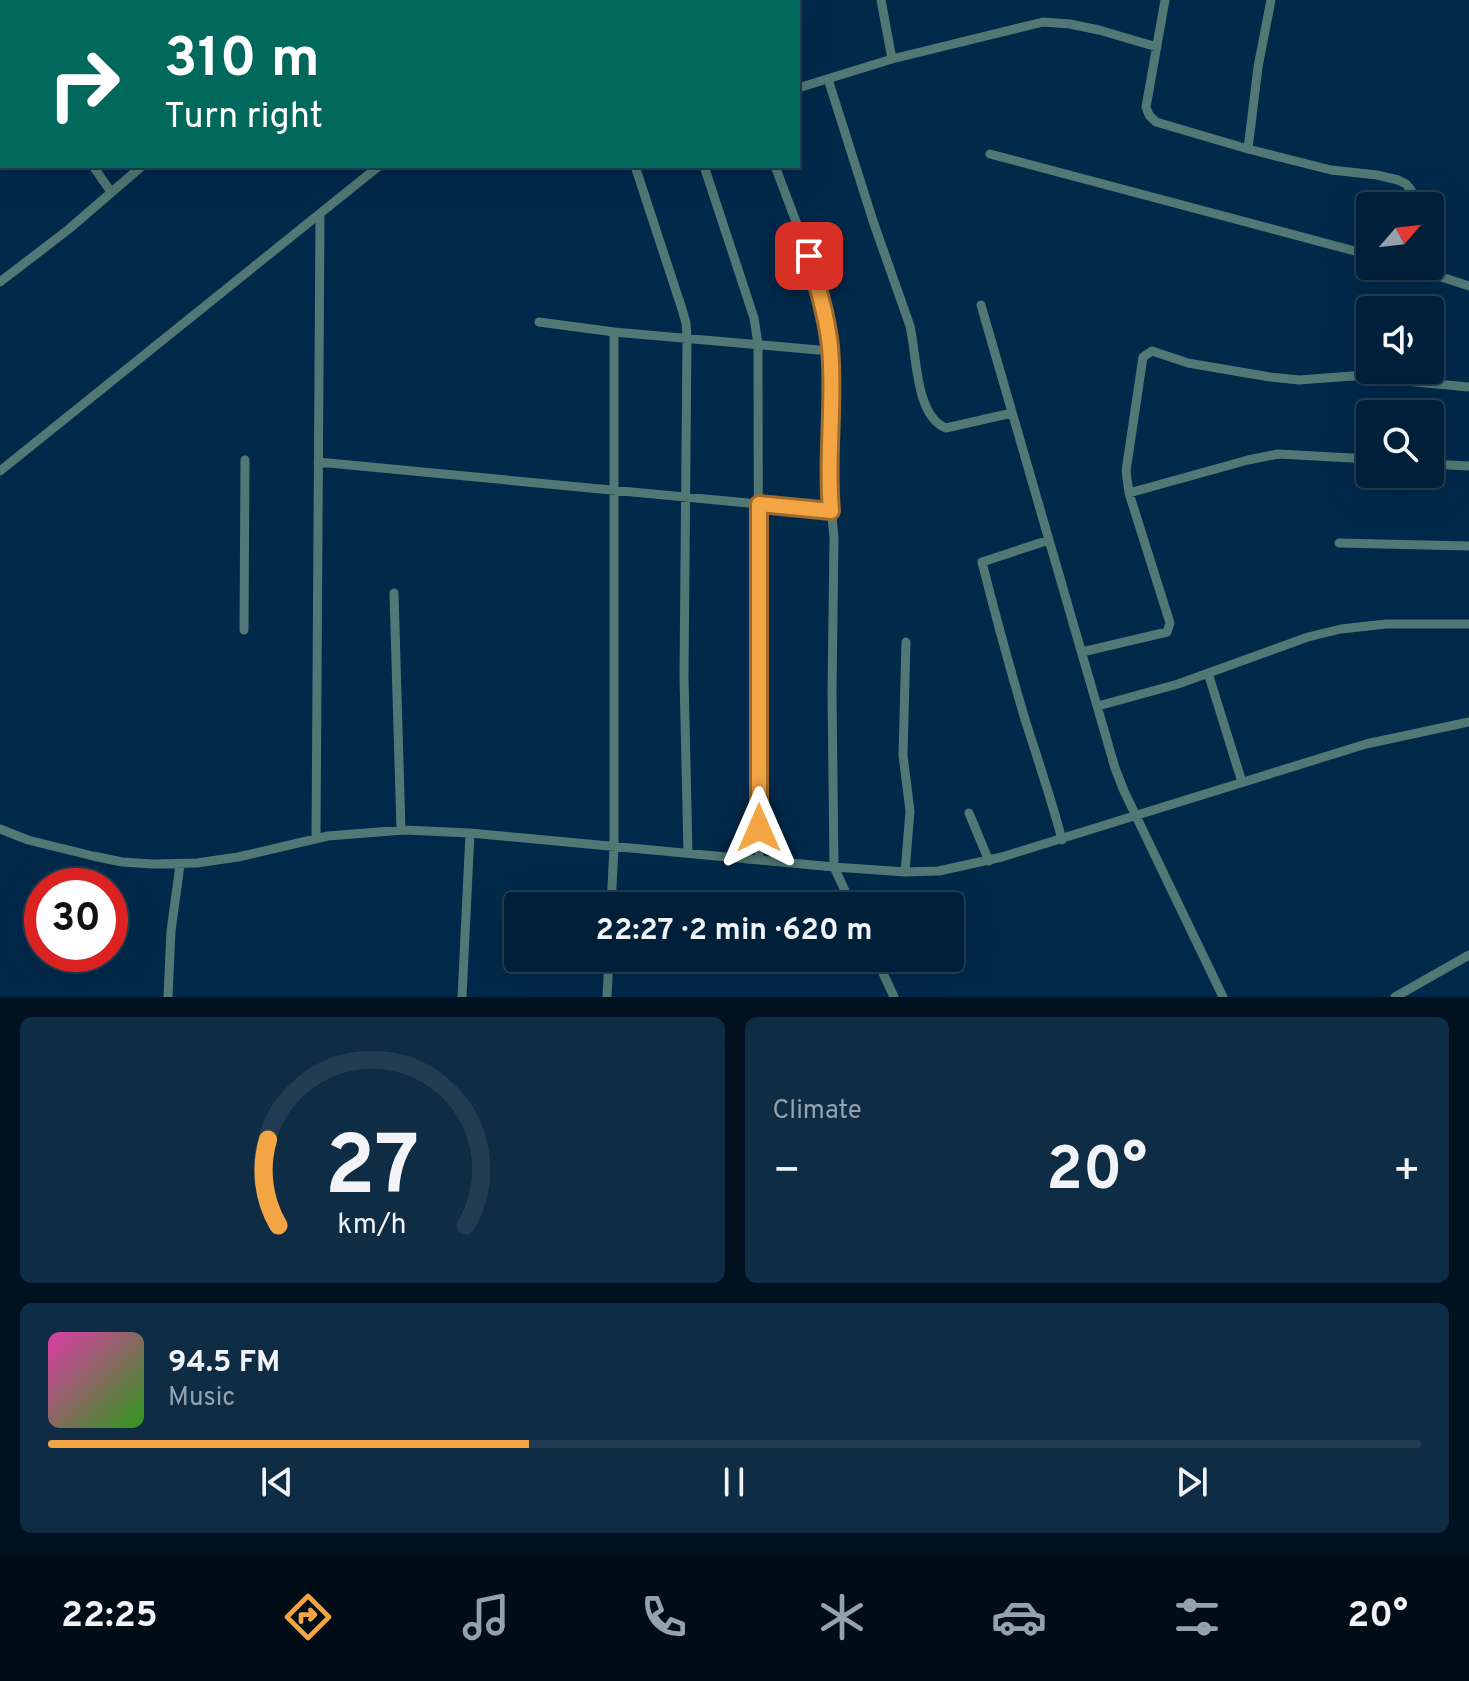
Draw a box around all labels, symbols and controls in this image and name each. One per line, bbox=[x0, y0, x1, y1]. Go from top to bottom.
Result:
text: 310 m bbox=[164, 26, 320, 96]
icon: right bbox=[32, 32, 136, 136]
text: Turn right bbox=[164, 95, 323, 141]
north arrow bbox=[1356, 192, 1444, 280]
map controls bbox=[1356, 192, 1444, 488]
pin bbox=[775, 222, 843, 290]
icon: arrive bbox=[787, 234, 831, 278]
button: sound bbox=[1356, 296, 1444, 384]
button: search bbox=[1356, 400, 1444, 488]
position arrow bbox=[717, 786, 801, 870]
speed limit sign: 30 bbox=[24, 868, 128, 972]
text: 22:27 · 2 min · 620 m bbox=[596, 913, 872, 950]
text: Climate bbox=[773, 1095, 862, 1128]
text: 27 bbox=[325, 1119, 420, 1224]
text: 20° bbox=[1046, 1135, 1147, 1211]
text: − bbox=[773, 1145, 801, 1201]
text: + bbox=[1393, 1145, 1421, 1201]
text: km/h bbox=[338, 1208, 407, 1244]
text: 94.5 FM bbox=[168, 1345, 280, 1382]
text: Music bbox=[168, 1382, 235, 1415]
icon: previous bbox=[255, 1460, 299, 1504]
icon: pause bbox=[712, 1460, 756, 1504]
icon: next bbox=[1170, 1460, 1214, 1504]
icon: directions bbox=[280, 1589, 336, 1645]
icon: music bbox=[458, 1589, 514, 1645]
icon: phone bbox=[636, 1589, 692, 1645]
icon: climate bbox=[814, 1589, 870, 1645]
icon: car bbox=[991, 1589, 1047, 1645]
icon: filters bbox=[1169, 1589, 1225, 1645]
text: 22:25 bbox=[61, 1594, 158, 1640]
text: 20° bbox=[1347, 1594, 1408, 1640]

